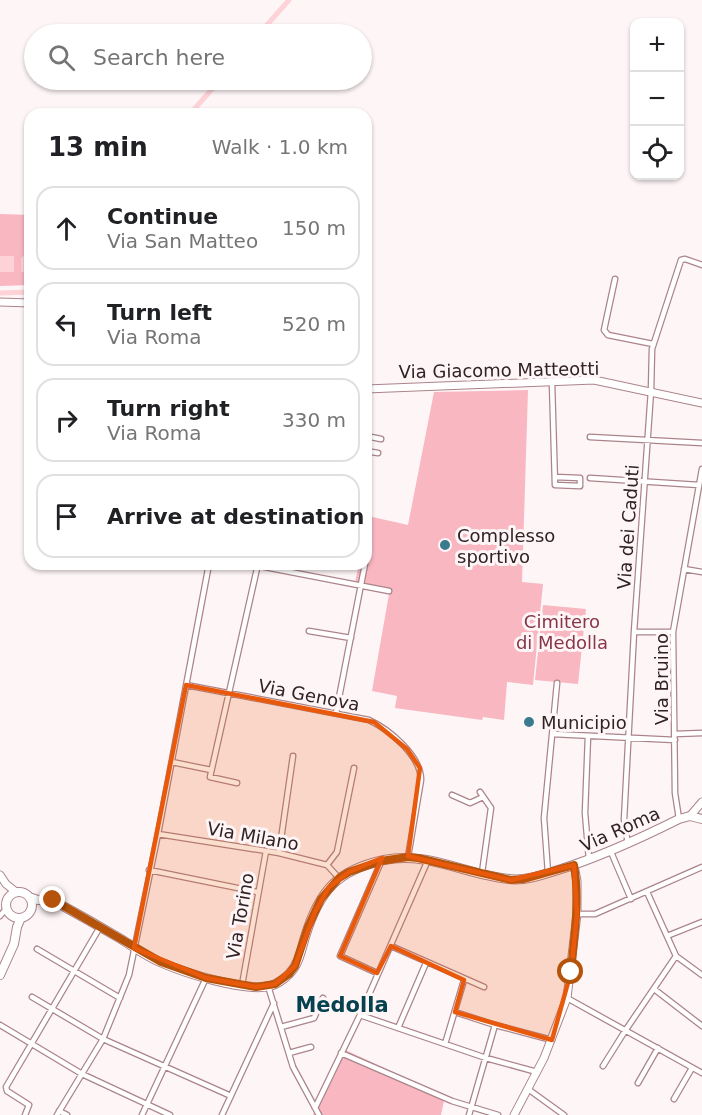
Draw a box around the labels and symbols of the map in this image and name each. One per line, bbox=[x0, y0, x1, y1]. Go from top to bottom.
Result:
street label: Via Giacomo Matteotti bbox=[398, 358, 600, 382]
street label: Via dei Caduti bbox=[613, 464, 643, 590]
place label: Complesso sportivo bbox=[457, 525, 555, 567]
marker: Complesso sportivo bbox=[438, 538, 452, 552]
park label: Cimitero di Medolla bbox=[516, 611, 608, 653]
street label: Via Bruino bbox=[651, 633, 672, 725]
street label: Via Genova bbox=[257, 675, 361, 715]
place label: Municipio bbox=[541, 712, 627, 733]
marker: Municipio bbox=[522, 715, 536, 729]
street label: Via Roma bbox=[577, 802, 663, 856]
street label: Via Milano bbox=[206, 818, 300, 854]
street label: Via Torino bbox=[222, 871, 258, 961]
route end bbox=[39, 886, 65, 912]
route start bbox=[557, 958, 583, 984]
district label: Medolla bbox=[295, 993, 389, 1017]

